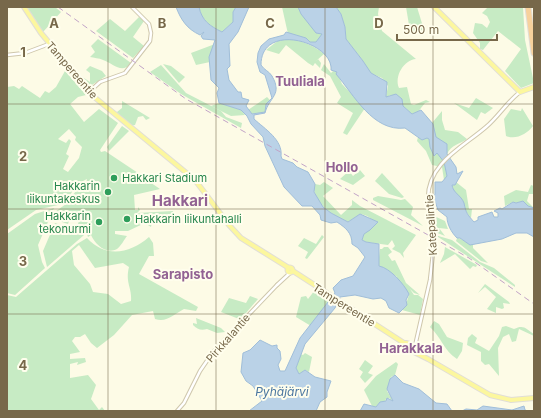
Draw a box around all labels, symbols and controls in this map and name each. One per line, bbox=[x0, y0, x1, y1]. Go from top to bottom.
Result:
text: A bbox=[49, 15, 59, 31]
text: B bbox=[158, 15, 167, 31]
text: C bbox=[265, 15, 275, 31]
text: D bbox=[374, 15, 384, 31]
scale bar bbox=[397, 16, 497, 42]
text: 500 m bbox=[403, 22, 439, 37]
street label: Tampereentie bbox=[43, 39, 101, 101]
text: 1 bbox=[20, 44, 26, 60]
district label: Tuuliala bbox=[275, 73, 325, 89]
text: 2 bbox=[19, 148, 27, 164]
district label: Hollo bbox=[326, 159, 358, 175]
place label: Hakkari Stadium bbox=[122, 171, 207, 185]
marker: Hakkari Stadium bbox=[109, 173, 119, 183]
place label: Hakkarin liikuntakeskus bbox=[27, 179, 100, 206]
marker: Hakkarin liikuntakeskus bbox=[103, 187, 113, 197]
district label: Hakkari bbox=[152, 191, 208, 210]
street label: Katepalintie bbox=[422, 194, 440, 256]
place label: Hakkarin tekonurmi bbox=[39, 209, 91, 236]
place label: Hakkarin liikuntahalli bbox=[135, 212, 242, 226]
marker: Hakkarin liikuntahalli bbox=[122, 214, 132, 224]
marker: Hakkarin tekonurmi bbox=[94, 217, 104, 227]
text: 3 bbox=[19, 253, 27, 269]
district label: Sarapisto bbox=[153, 266, 213, 282]
street label: Tampereentie bbox=[310, 280, 378, 330]
street label: Pirkkalantie bbox=[203, 311, 253, 365]
district label: Harakkala bbox=[379, 340, 443, 356]
text: 4 bbox=[19, 357, 28, 373]
water label: Pyhäjärvi bbox=[255, 384, 310, 399]

